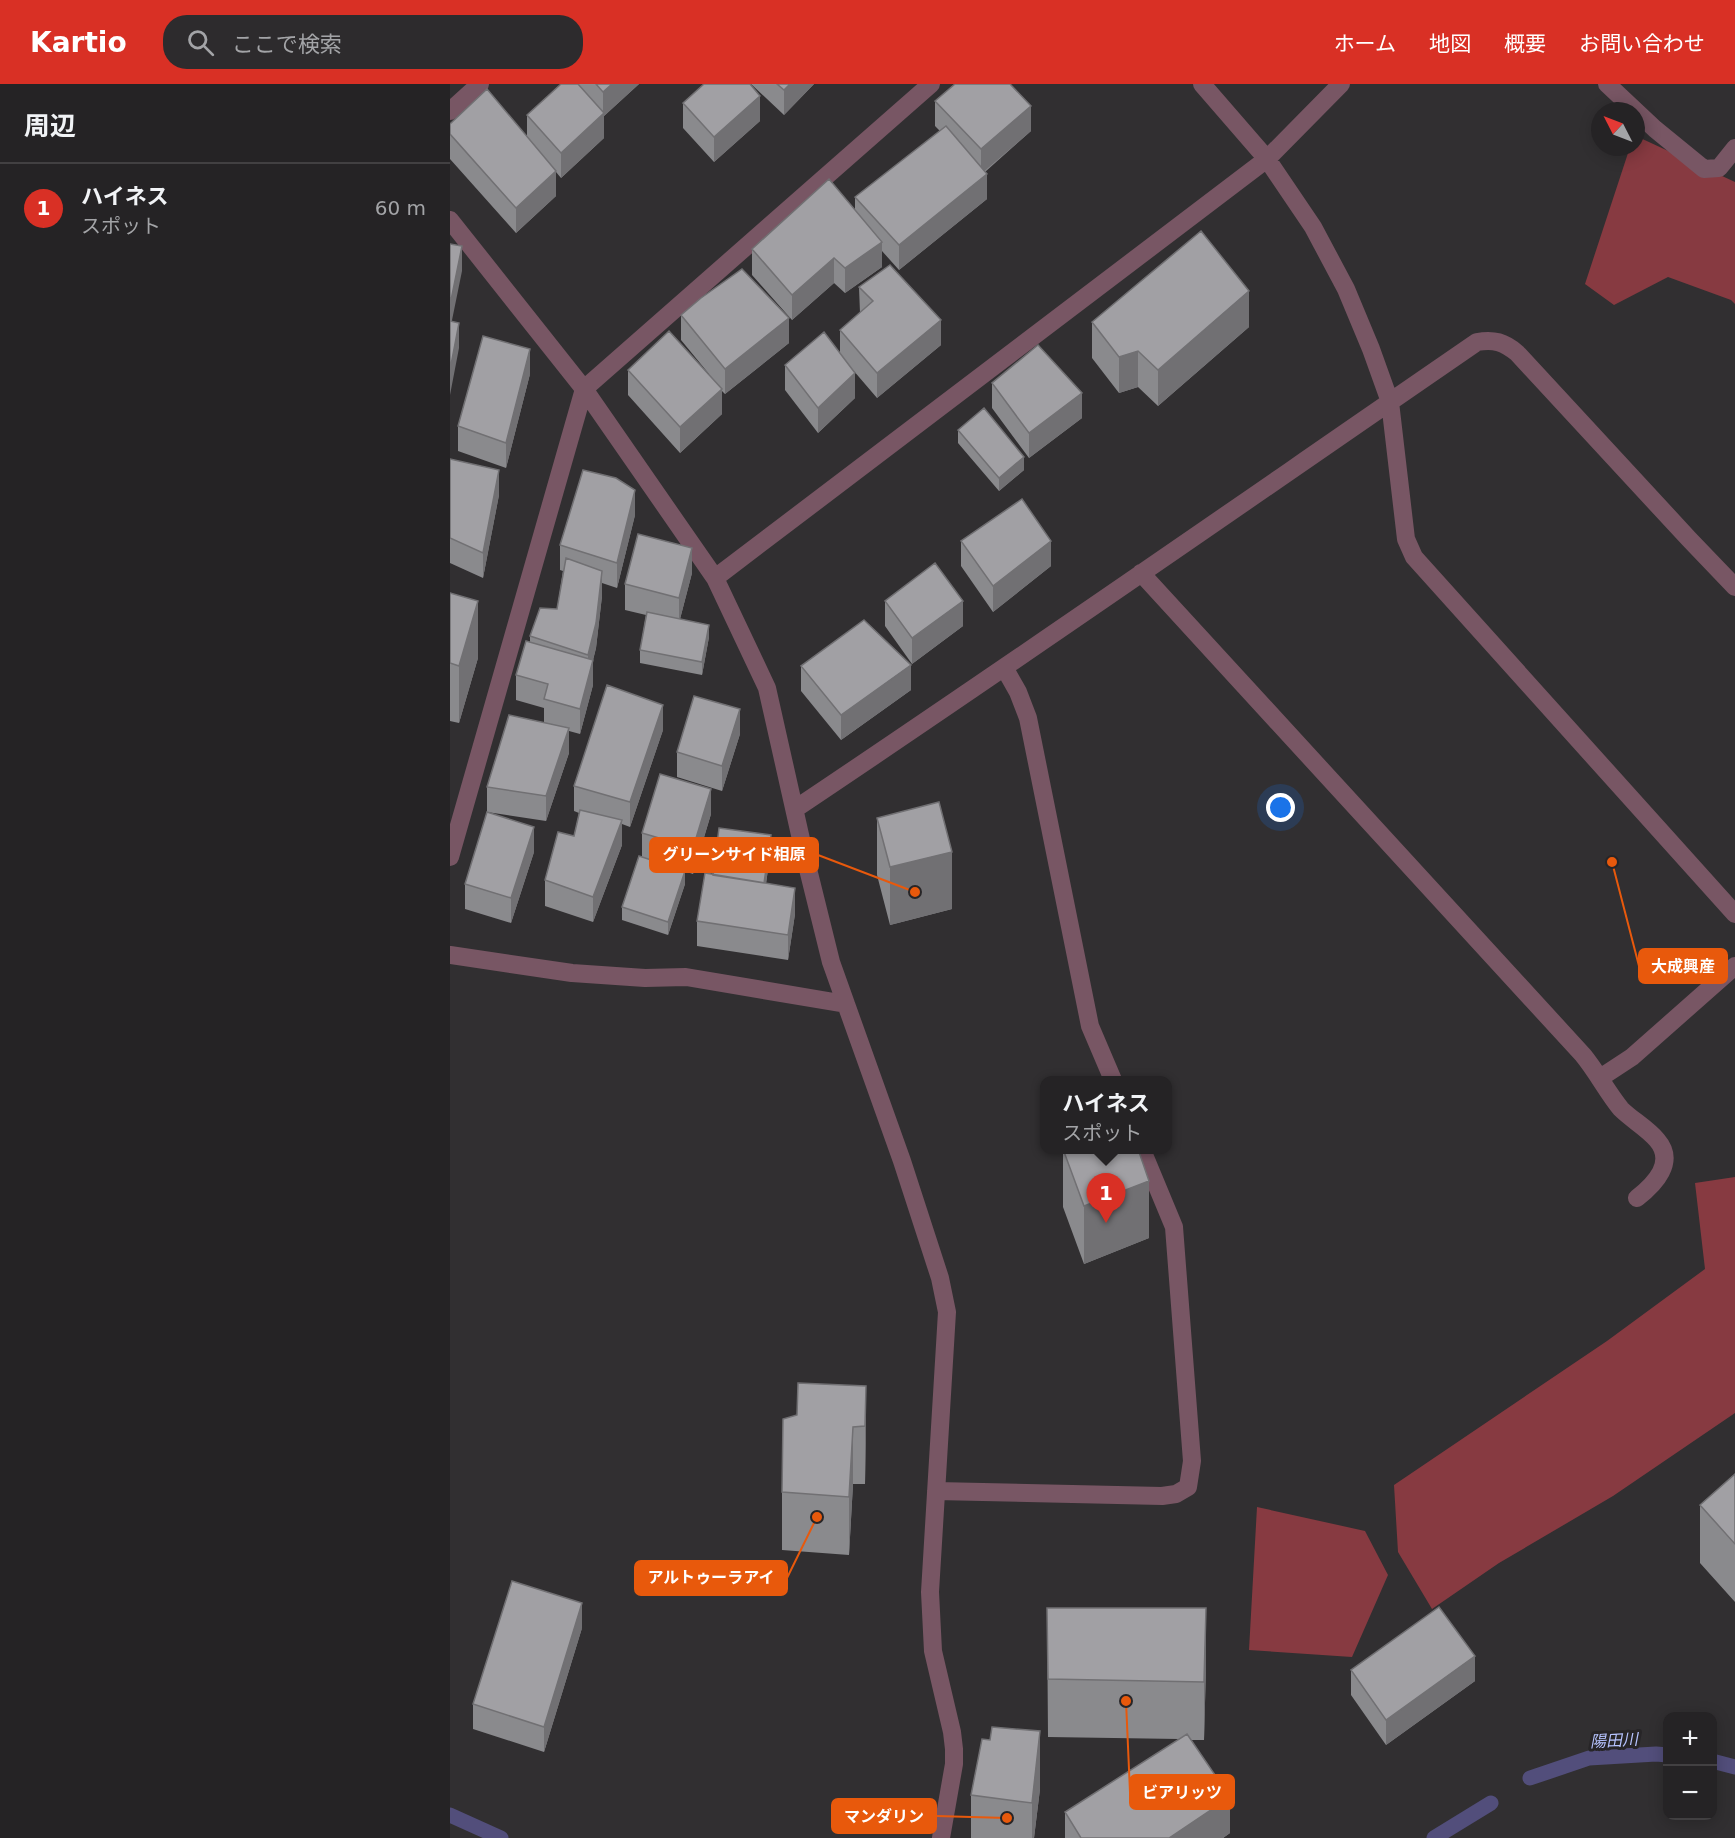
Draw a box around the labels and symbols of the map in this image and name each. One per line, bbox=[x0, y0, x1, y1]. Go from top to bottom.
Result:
north arrow bbox=[1591, 102, 1645, 156]
your location bbox=[1266, 793, 1295, 822]
callout: グリーンサイド相原 bbox=[650, 838, 818, 872]
text: グリーンサイド相原 bbox=[662, 845, 806, 864]
callout: 大成興産 bbox=[1639, 949, 1727, 983]
text: 大成興産 bbox=[1651, 957, 1715, 976]
pin: 1 bbox=[1086, 1174, 1126, 1223]
callout: アルトゥーラアイ bbox=[635, 1561, 787, 1595]
text: アルトゥーラアイ bbox=[647, 1568, 775, 1587]
water label: 陽田川 bbox=[1590, 1730, 1640, 1751]
callout: ビアリッツ bbox=[1130, 1775, 1234, 1809]
text: ビアリッツ bbox=[1142, 1783, 1222, 1802]
callout: マンダリン bbox=[832, 1799, 936, 1833]
text: マンダリン bbox=[844, 1807, 924, 1826]

